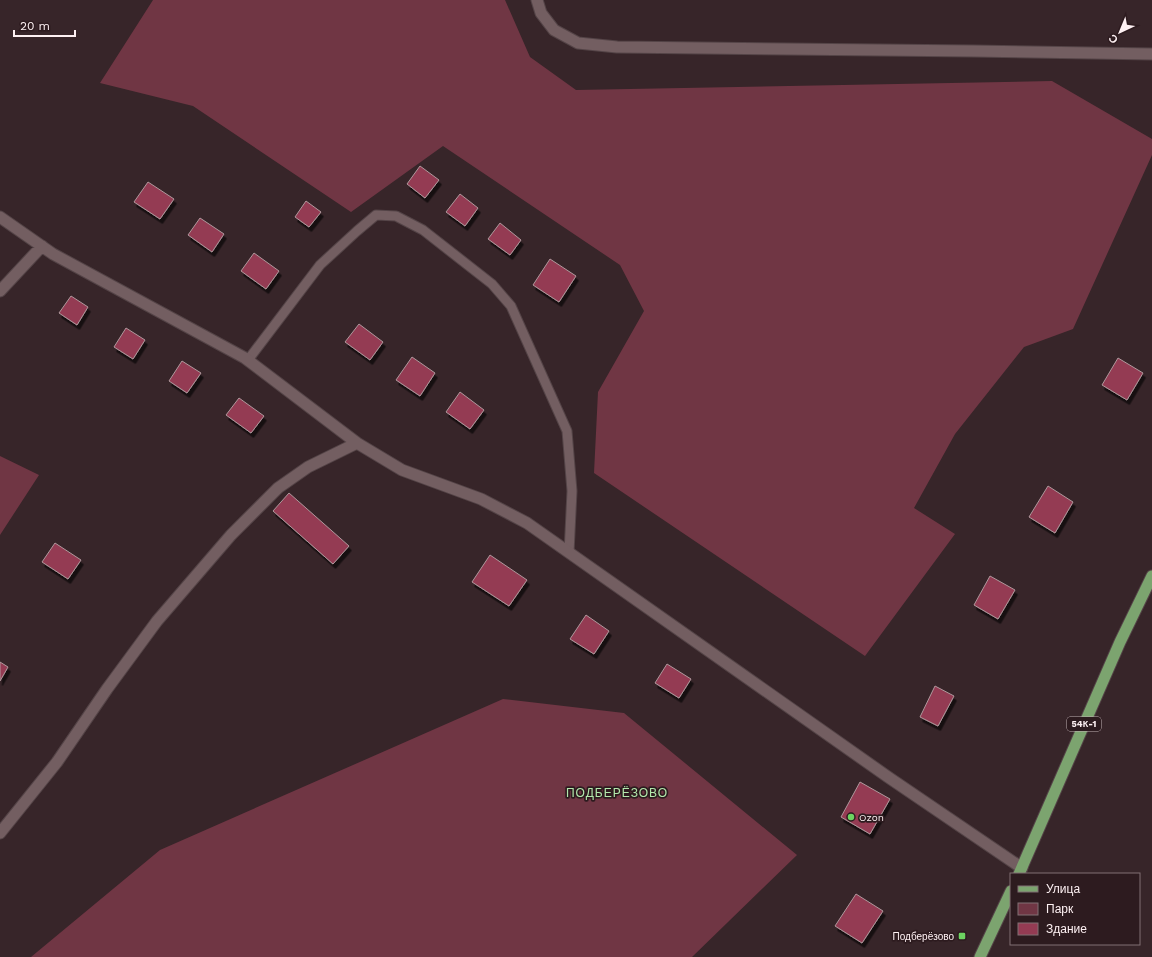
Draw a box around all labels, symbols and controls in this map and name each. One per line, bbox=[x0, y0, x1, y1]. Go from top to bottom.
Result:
scale bar bbox=[14, 12, 75, 38]
north arrow bbox=[1100, 12, 1140, 52]
text: 20 m bbox=[20, 19, 50, 33]
text: С bbox=[1106, 31, 1121, 46]
road number: 54К-1 bbox=[1067, 717, 1101, 731]
district label: ПОДБЕРЁЗОВО bbox=[566, 786, 668, 800]
marker: Ozon bbox=[846, 812, 856, 822]
place label: Ozon bbox=[859, 812, 884, 823]
legend bbox=[1010, 873, 1140, 945]
text: Улица bbox=[1046, 882, 1080, 896]
text: Парк bbox=[1046, 902, 1074, 916]
text: Здание bbox=[1046, 922, 1087, 936]
place label: Подберёзово bbox=[893, 931, 954, 942]
marker: Подберёзово bbox=[957, 931, 967, 941]

